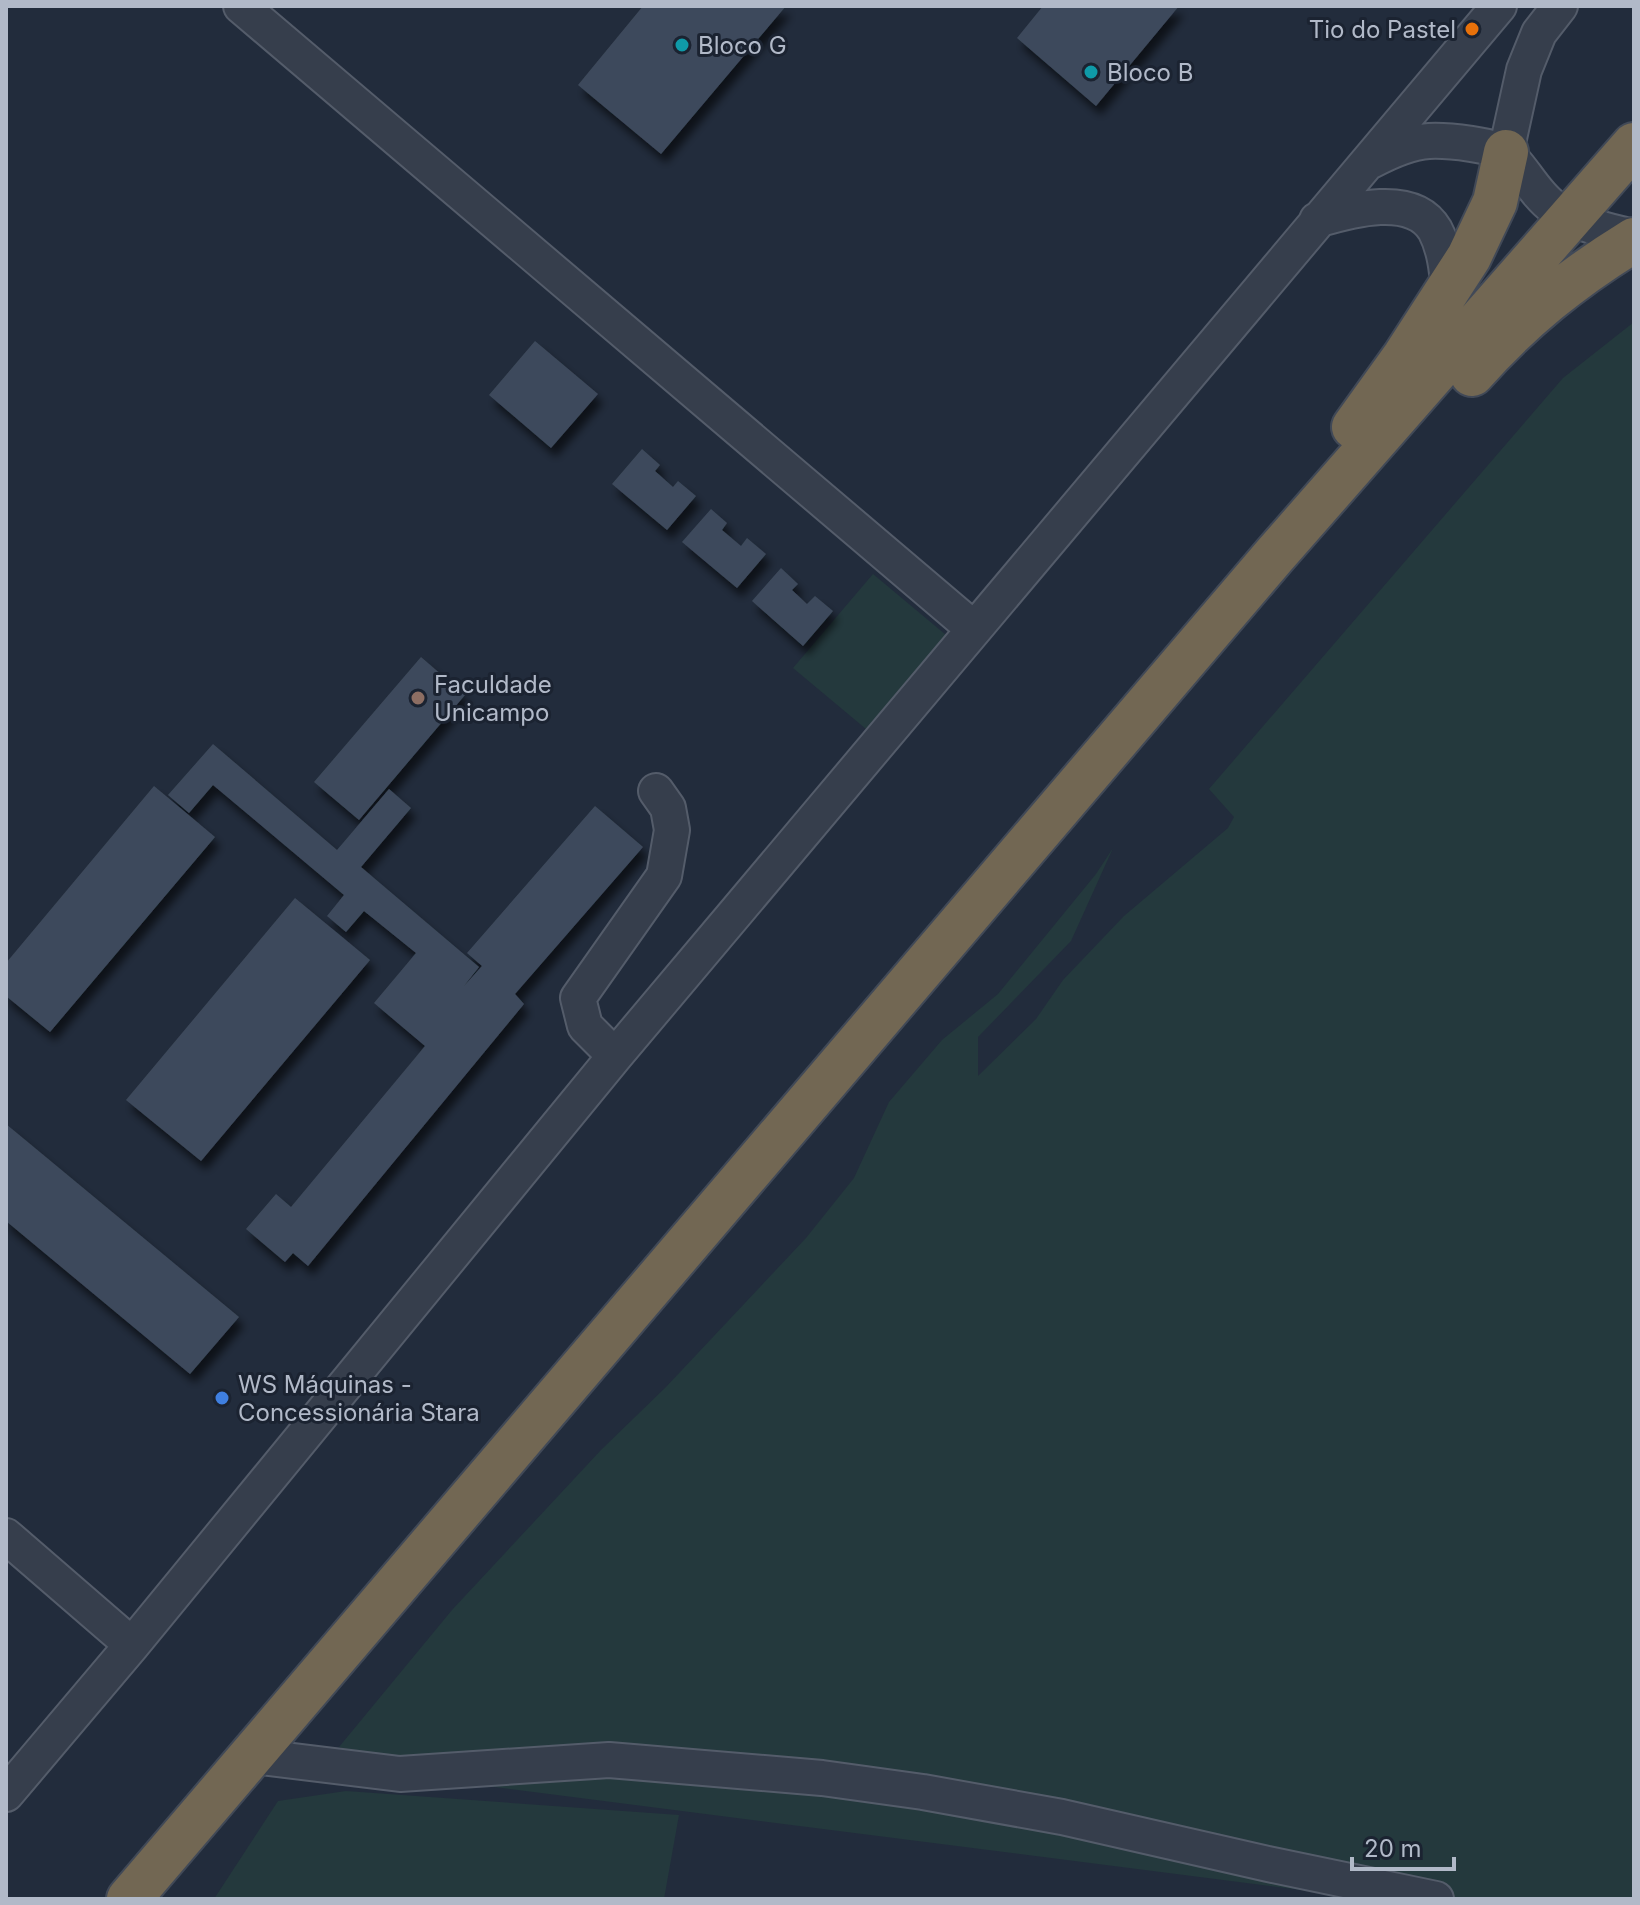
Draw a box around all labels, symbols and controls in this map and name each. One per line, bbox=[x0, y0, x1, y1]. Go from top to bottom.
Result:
place label: Tio do Pastel bbox=[1309, 15, 1456, 44]
marker: Tio do Pastel bbox=[1463, 20, 1481, 38]
place label: Bloco G bbox=[698, 31, 787, 60]
marker: Bloco G bbox=[673, 36, 691, 54]
place label: Bloco B bbox=[1107, 58, 1193, 87]
marker: Bloco B bbox=[1082, 63, 1100, 81]
place label: Faculdade Unicampo bbox=[434, 670, 552, 727]
marker: Faculdade Unicampo bbox=[409, 689, 427, 707]
place label: WS Máquinas - Concessionária Stara bbox=[238, 1370, 480, 1427]
marker: WS Máquinas - Concessionária Stara bbox=[213, 1389, 231, 1407]
scale bar bbox=[1352, 1821, 1454, 1871]
text: 20 m bbox=[1364, 1834, 1422, 1863]

